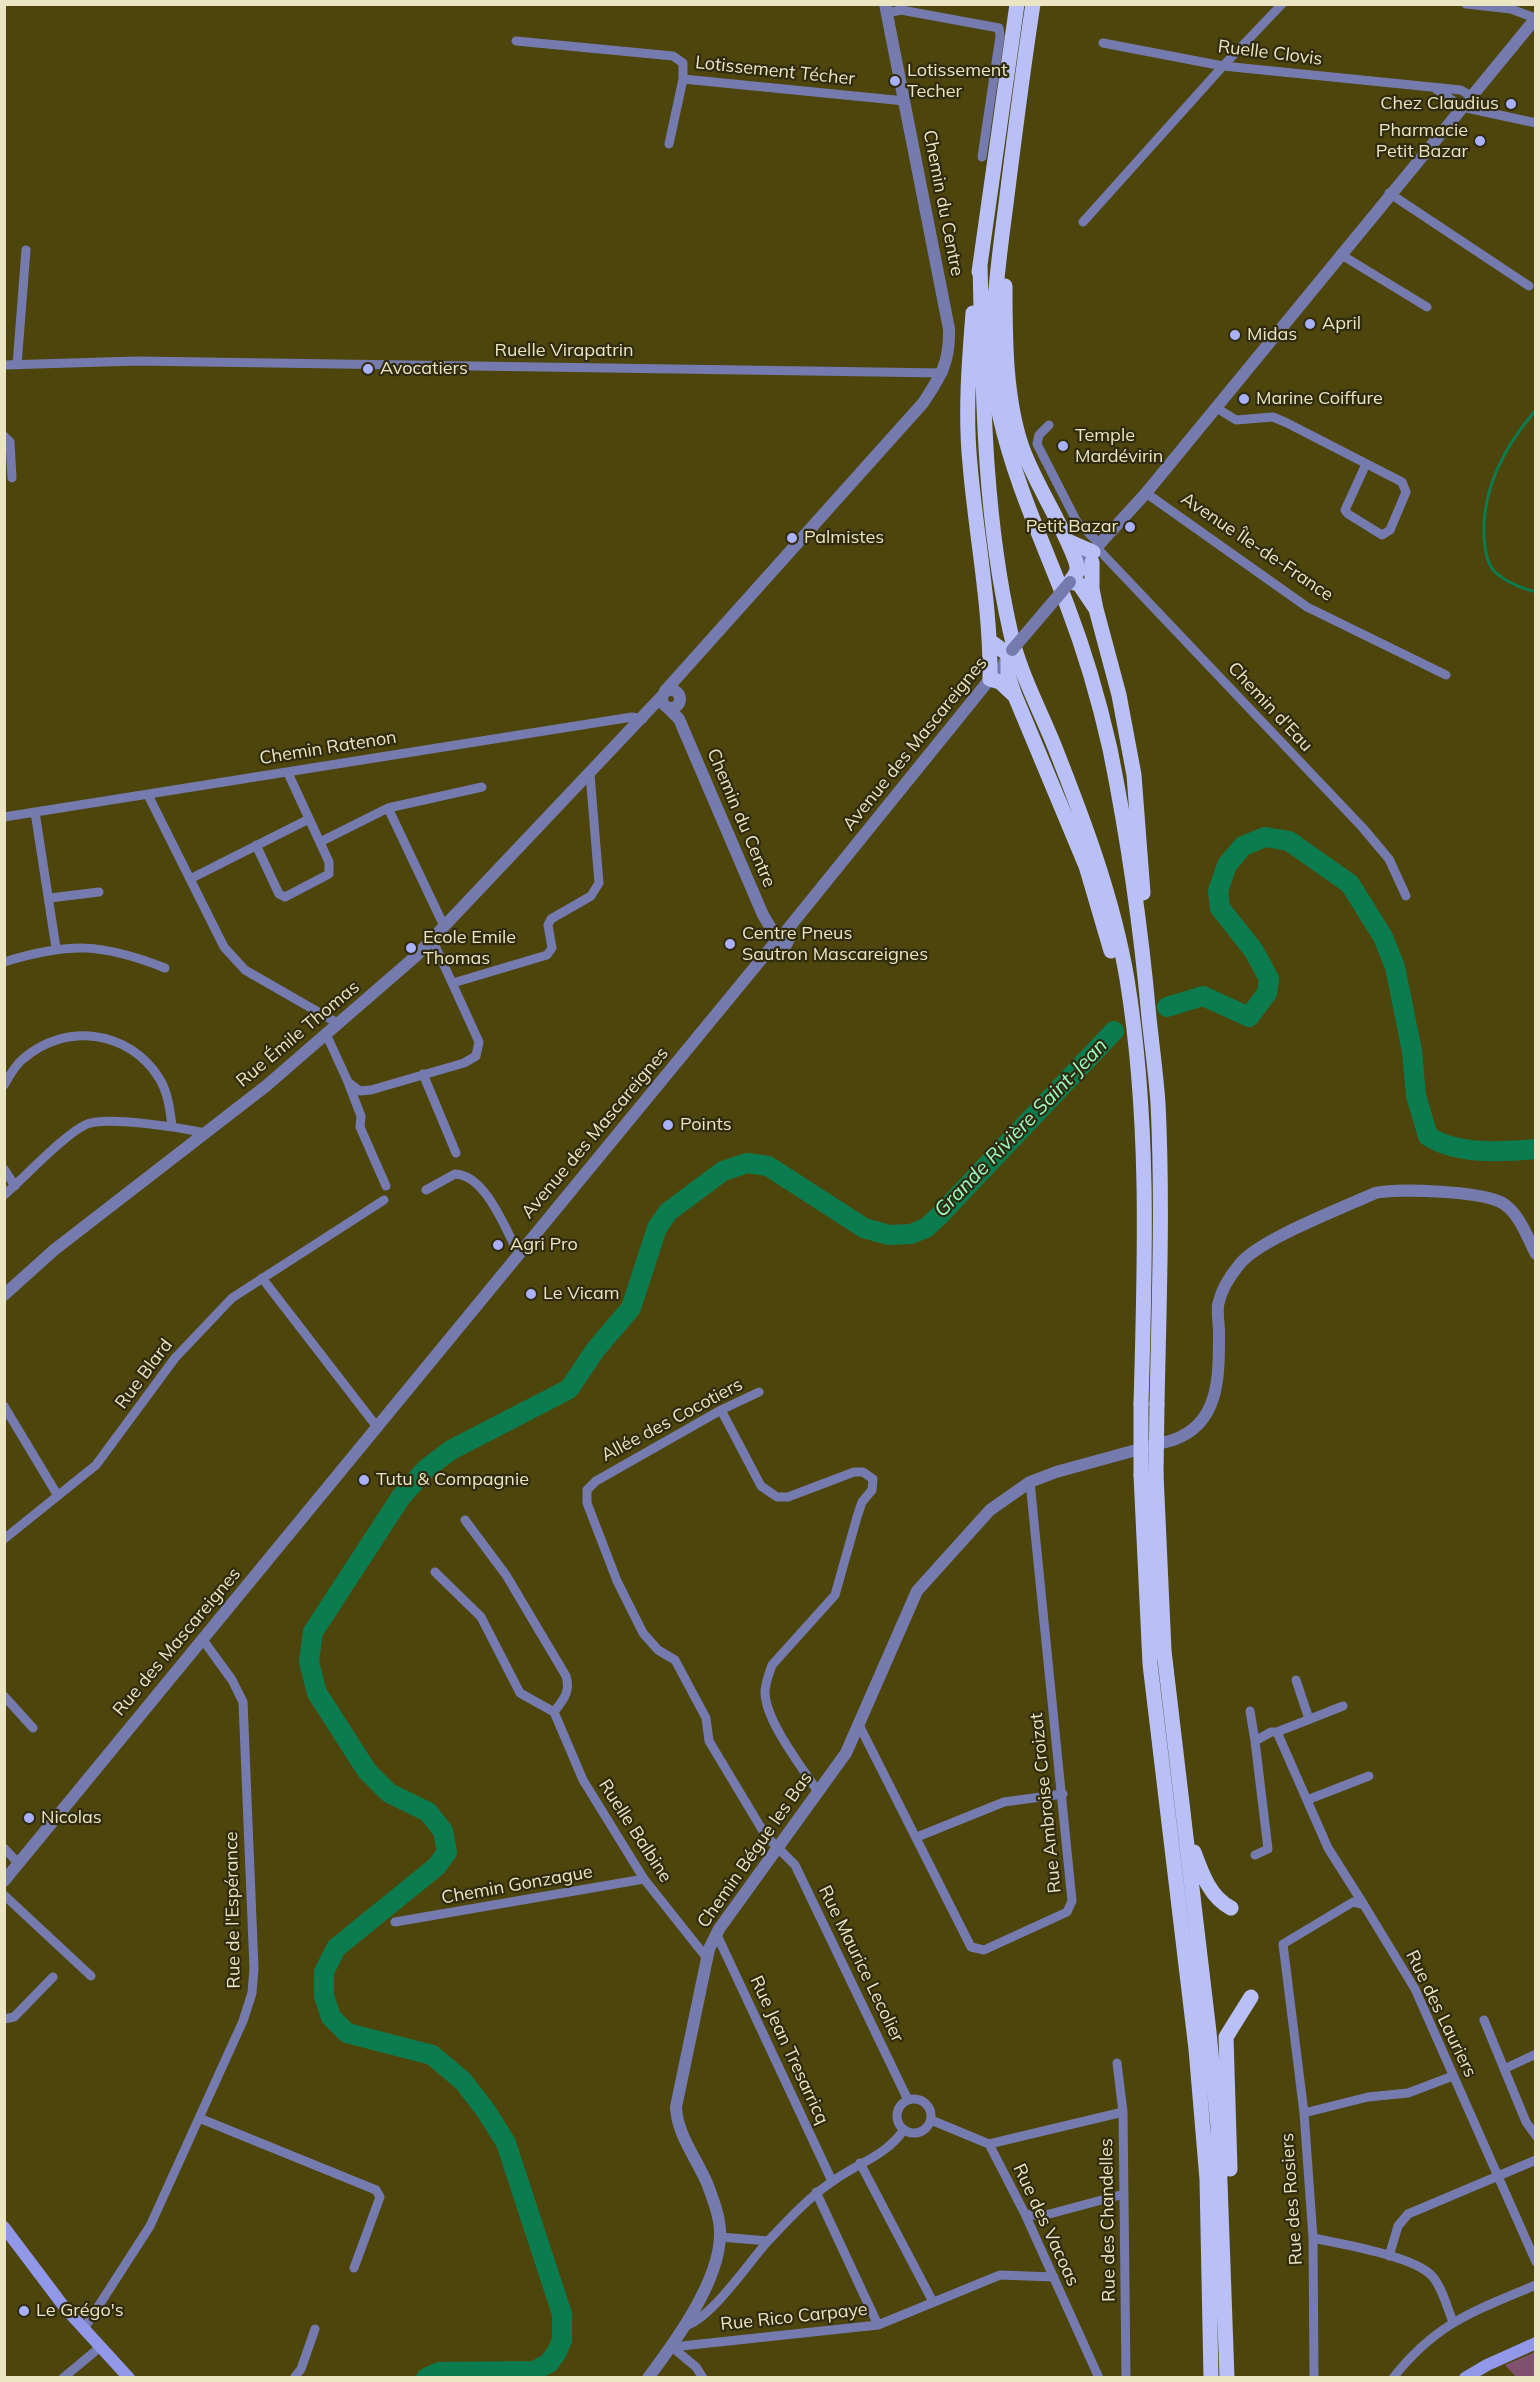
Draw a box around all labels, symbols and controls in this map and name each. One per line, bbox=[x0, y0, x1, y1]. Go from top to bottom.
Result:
street label: Ruelle Clovis bbox=[1216, 36, 1324, 70]
street label: Lotissement Técher bbox=[694, 52, 856, 90]
place label: Lotissement Techer bbox=[907, 60, 1008, 103]
marker: Lotissement Techer bbox=[888, 74, 902, 88]
place label: Chez Claudius bbox=[1380, 93, 1499, 115]
marker: Chez Claudius bbox=[1504, 97, 1518, 111]
place label: Pharmacie Petit Bazar bbox=[1376, 120, 1468, 162]
street label: Chemin du Centre bbox=[918, 128, 968, 278]
marker: Pharmacie Petit Bazar bbox=[1473, 134, 1487, 148]
place label: April bbox=[1322, 313, 1361, 335]
marker: April bbox=[1303, 317, 1317, 331]
place label: Midas bbox=[1247, 324, 1297, 346]
marker: Midas bbox=[1228, 328, 1242, 342]
street label: Ruelle Virapatrin bbox=[494, 340, 634, 362]
place label: Avocatiers bbox=[380, 358, 468, 380]
marker: Avocatiers bbox=[361, 362, 375, 376]
place label: Marine Coiffure bbox=[1256, 388, 1383, 410]
marker: Marine Coiffure bbox=[1237, 392, 1251, 406]
place label: Temple Mardévirin bbox=[1075, 425, 1163, 468]
marker: Temple Mardévirin bbox=[1056, 439, 1070, 453]
street label: Avenue Île-de-France bbox=[1177, 488, 1337, 606]
place label: Petit Bazar bbox=[1026, 516, 1118, 538]
marker: Petit Bazar bbox=[1123, 520, 1137, 534]
place label: Palmistes bbox=[804, 527, 884, 549]
marker: Palmistes bbox=[785, 531, 799, 545]
street label: Avenue des Mascareignes bbox=[838, 653, 992, 835]
street label: Chemin d'Eau bbox=[1223, 658, 1317, 756]
street label: Chemin Ratenon bbox=[258, 726, 398, 770]
street label: Chemin du Centre bbox=[702, 745, 780, 891]
place label: Centre Pneus Sautron Mascareignes bbox=[742, 923, 928, 966]
place label: Ecole Emile Thomas bbox=[423, 927, 516, 970]
marker: Centre Pneus Sautron Mascareignes bbox=[723, 937, 737, 951]
marker: Ecole Emile Thomas bbox=[404, 941, 418, 955]
street label: Rue Émile Thomas bbox=[232, 976, 364, 1092]
water label: Grande Rivière Saint-Jean bbox=[929, 1034, 1113, 1222]
street label: Avenue des Mascareignes bbox=[517, 1043, 673, 1223]
place label: Points bbox=[680, 1114, 732, 1136]
marker: Points bbox=[661, 1118, 675, 1132]
place label: Agri Pro bbox=[510, 1234, 578, 1256]
marker: Agri Pro bbox=[491, 1238, 505, 1252]
place label: Le Vicam bbox=[543, 1283, 619, 1305]
marker: Le Vicam bbox=[524, 1287, 538, 1301]
street label: Rue Blard bbox=[111, 1335, 177, 1413]
street label: Allée des Cocotiers bbox=[598, 1374, 746, 1466]
place label: Tutu & Compagnie bbox=[376, 1469, 529, 1491]
marker: Tutu & Compagnie bbox=[357, 1473, 371, 1487]
street label: Rue des Mascareignes bbox=[109, 1563, 245, 1721]
street label: Rue Ambroise Croizat bbox=[1026, 1712, 1066, 1894]
street label: Chemin Bégue les Bas bbox=[693, 1768, 817, 1932]
street label: Ruelle Balbine bbox=[594, 1775, 676, 1887]
place label: Nicolas bbox=[41, 1807, 102, 1829]
marker: Nicolas bbox=[22, 1811, 36, 1825]
street label: Rue de l'Espérance bbox=[221, 1831, 245, 1989]
street label: Chemin Gonzague bbox=[440, 1861, 594, 1909]
street label: Rue Maurice Lecolier bbox=[814, 1882, 908, 2046]
street label: Rue des Lauriers bbox=[1401, 1947, 1481, 2081]
street label: Rue Jean Tresarricq bbox=[745, 1972, 833, 2128]
street label: Rue des Rosiers bbox=[1277, 2132, 1307, 2266]
street label: Rue des Chandelles bbox=[1096, 2138, 1120, 2302]
street label: Rue des Vacoas bbox=[1008, 2160, 1084, 2290]
street label: Rue Rico Carpaye bbox=[719, 2299, 869, 2335]
place label: Le Grégo's bbox=[36, 2300, 124, 2322]
marker: Le Grégo's bbox=[17, 2304, 31, 2318]

